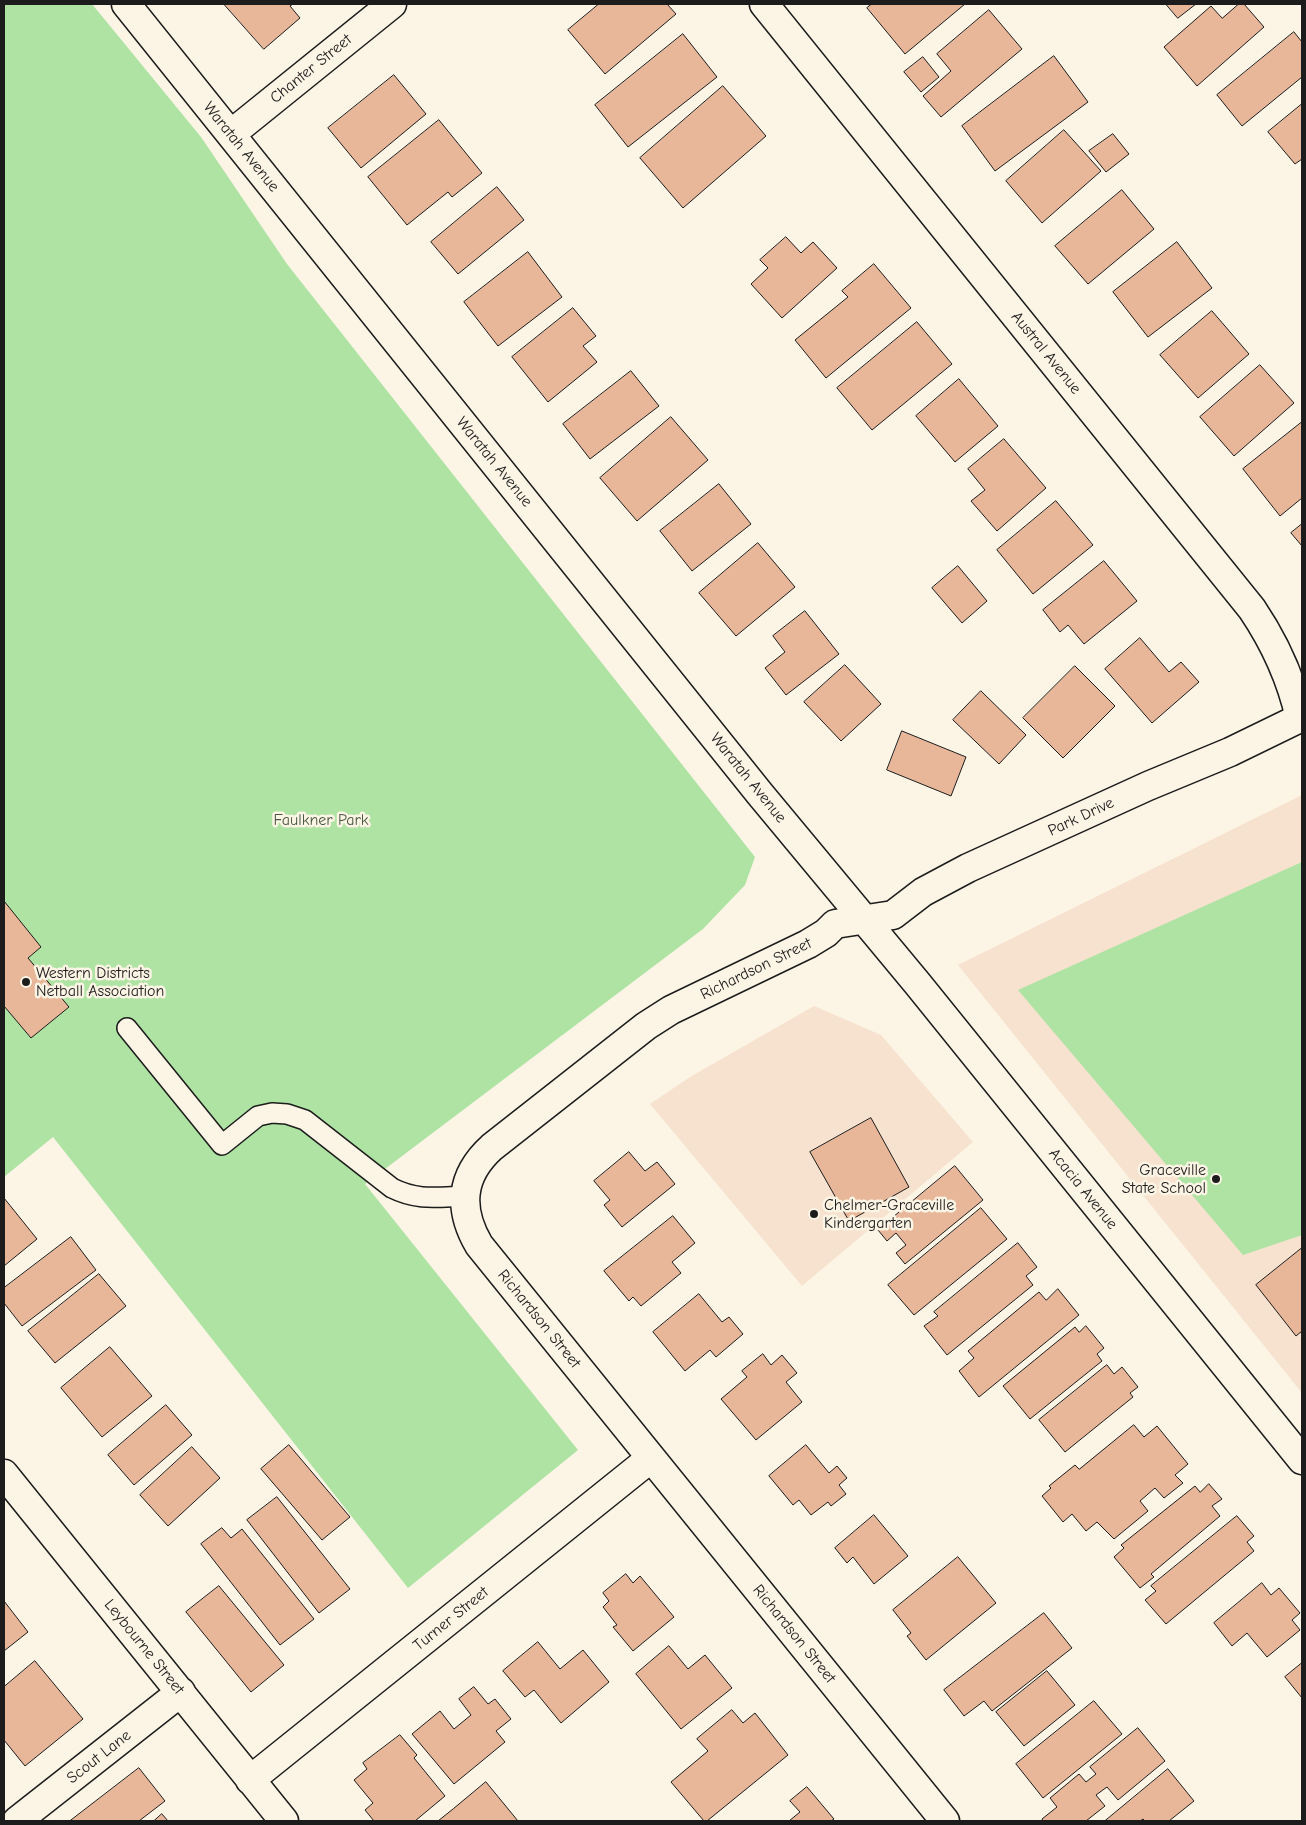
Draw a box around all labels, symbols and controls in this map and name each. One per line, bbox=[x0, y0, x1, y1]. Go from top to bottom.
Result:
street label: Chanter Street bbox=[266, 30, 356, 108]
street label: Waratah Avenue bbox=[199, 98, 283, 196]
street label: Austral Avenue bbox=[1007, 308, 1085, 398]
street label: Waratah Avenue bbox=[452, 413, 536, 511]
street label: Waratah Avenue bbox=[706, 729, 790, 827]
street label: Park Drive bbox=[1045, 793, 1117, 841]
park label: Faulkner Park bbox=[273, 810, 369, 830]
street label: Richardson Street bbox=[697, 934, 815, 1004]
place label: Western Districts Netball Association bbox=[36, 963, 164, 1001]
marker: Western Districts Netball Association bbox=[20, 976, 32, 988]
street label: Acacia Avenue bbox=[1044, 1145, 1122, 1233]
place label: Graceville State School bbox=[1122, 1160, 1206, 1198]
marker: Graceville State School bbox=[1210, 1173, 1222, 1185]
place label: Chelmer-Graceville Kindergarten bbox=[824, 1195, 954, 1233]
marker: Chelmer-Graceville Kindergarten bbox=[808, 1208, 820, 1220]
street label: Richardson Street bbox=[493, 1266, 585, 1372]
street label: Richardson Street bbox=[748, 1581, 840, 1687]
street label: Turner Street bbox=[409, 1583, 493, 1655]
street label: Leybourne Street bbox=[100, 1596, 188, 1698]
street label: Scout Lane bbox=[63, 1726, 135, 1788]

